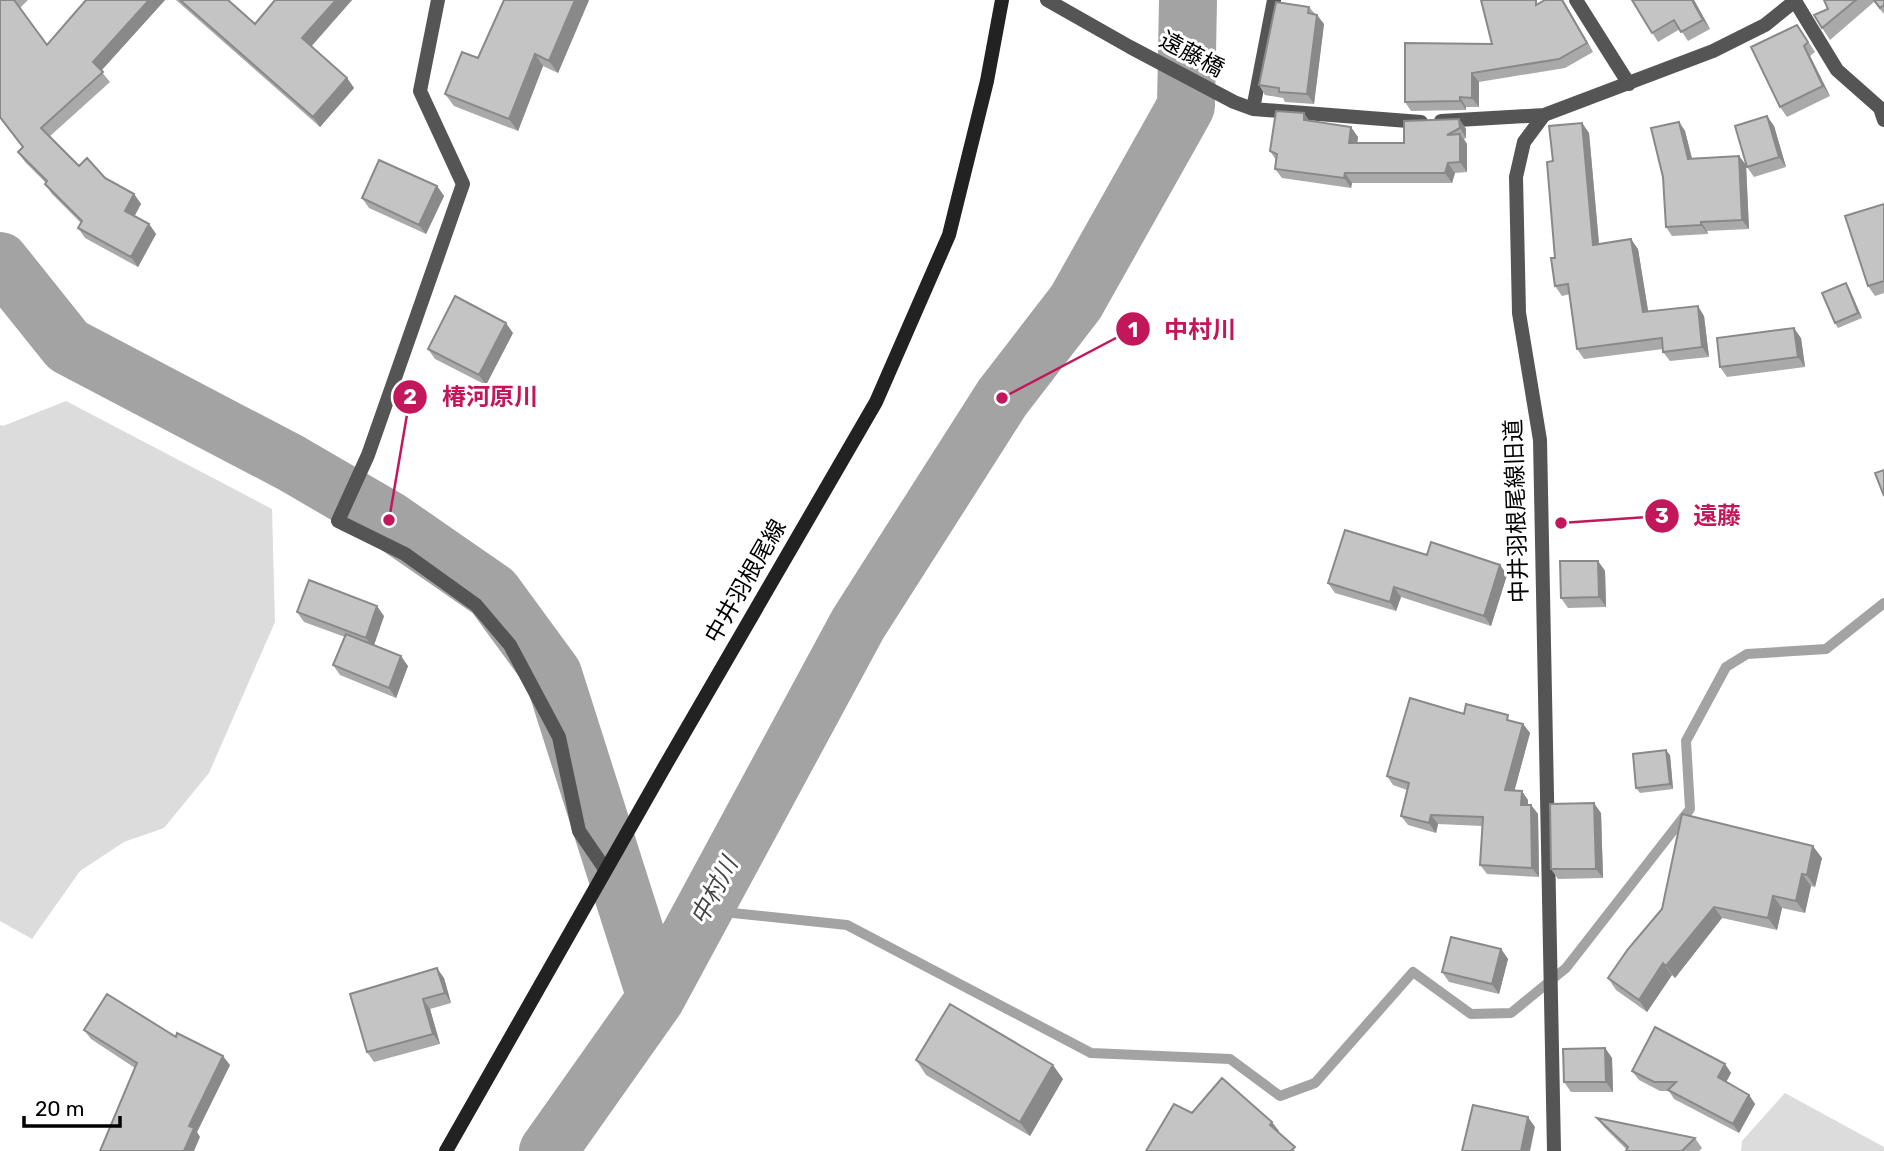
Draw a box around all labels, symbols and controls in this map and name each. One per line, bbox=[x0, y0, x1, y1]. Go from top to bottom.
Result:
street label: 遠藤橋 bbox=[1155, 25, 1229, 83]
callout: 中村川 bbox=[1115, 307, 1250, 352]
text: 中村川 bbox=[1164, 316, 1236, 344]
text: 1 bbox=[1128, 317, 1138, 342]
callout: 椿河原川 bbox=[393, 375, 552, 420]
text: 椿河原川 bbox=[442, 383, 538, 411]
text: 2 bbox=[403, 384, 417, 409]
street label: 中井羽根尾線旧道 bbox=[1499, 419, 1533, 603]
callout: 遠藤 bbox=[1644, 493, 1755, 538]
text: 遠藤 bbox=[1693, 502, 1741, 530]
text: 3 bbox=[1655, 503, 1669, 528]
street label: 中井羽根尾線 bbox=[698, 514, 792, 648]
water label: 中村川 bbox=[685, 850, 745, 929]
scale bar bbox=[24, 1084, 121, 1128]
text: 20 m bbox=[35, 1096, 84, 1121]

